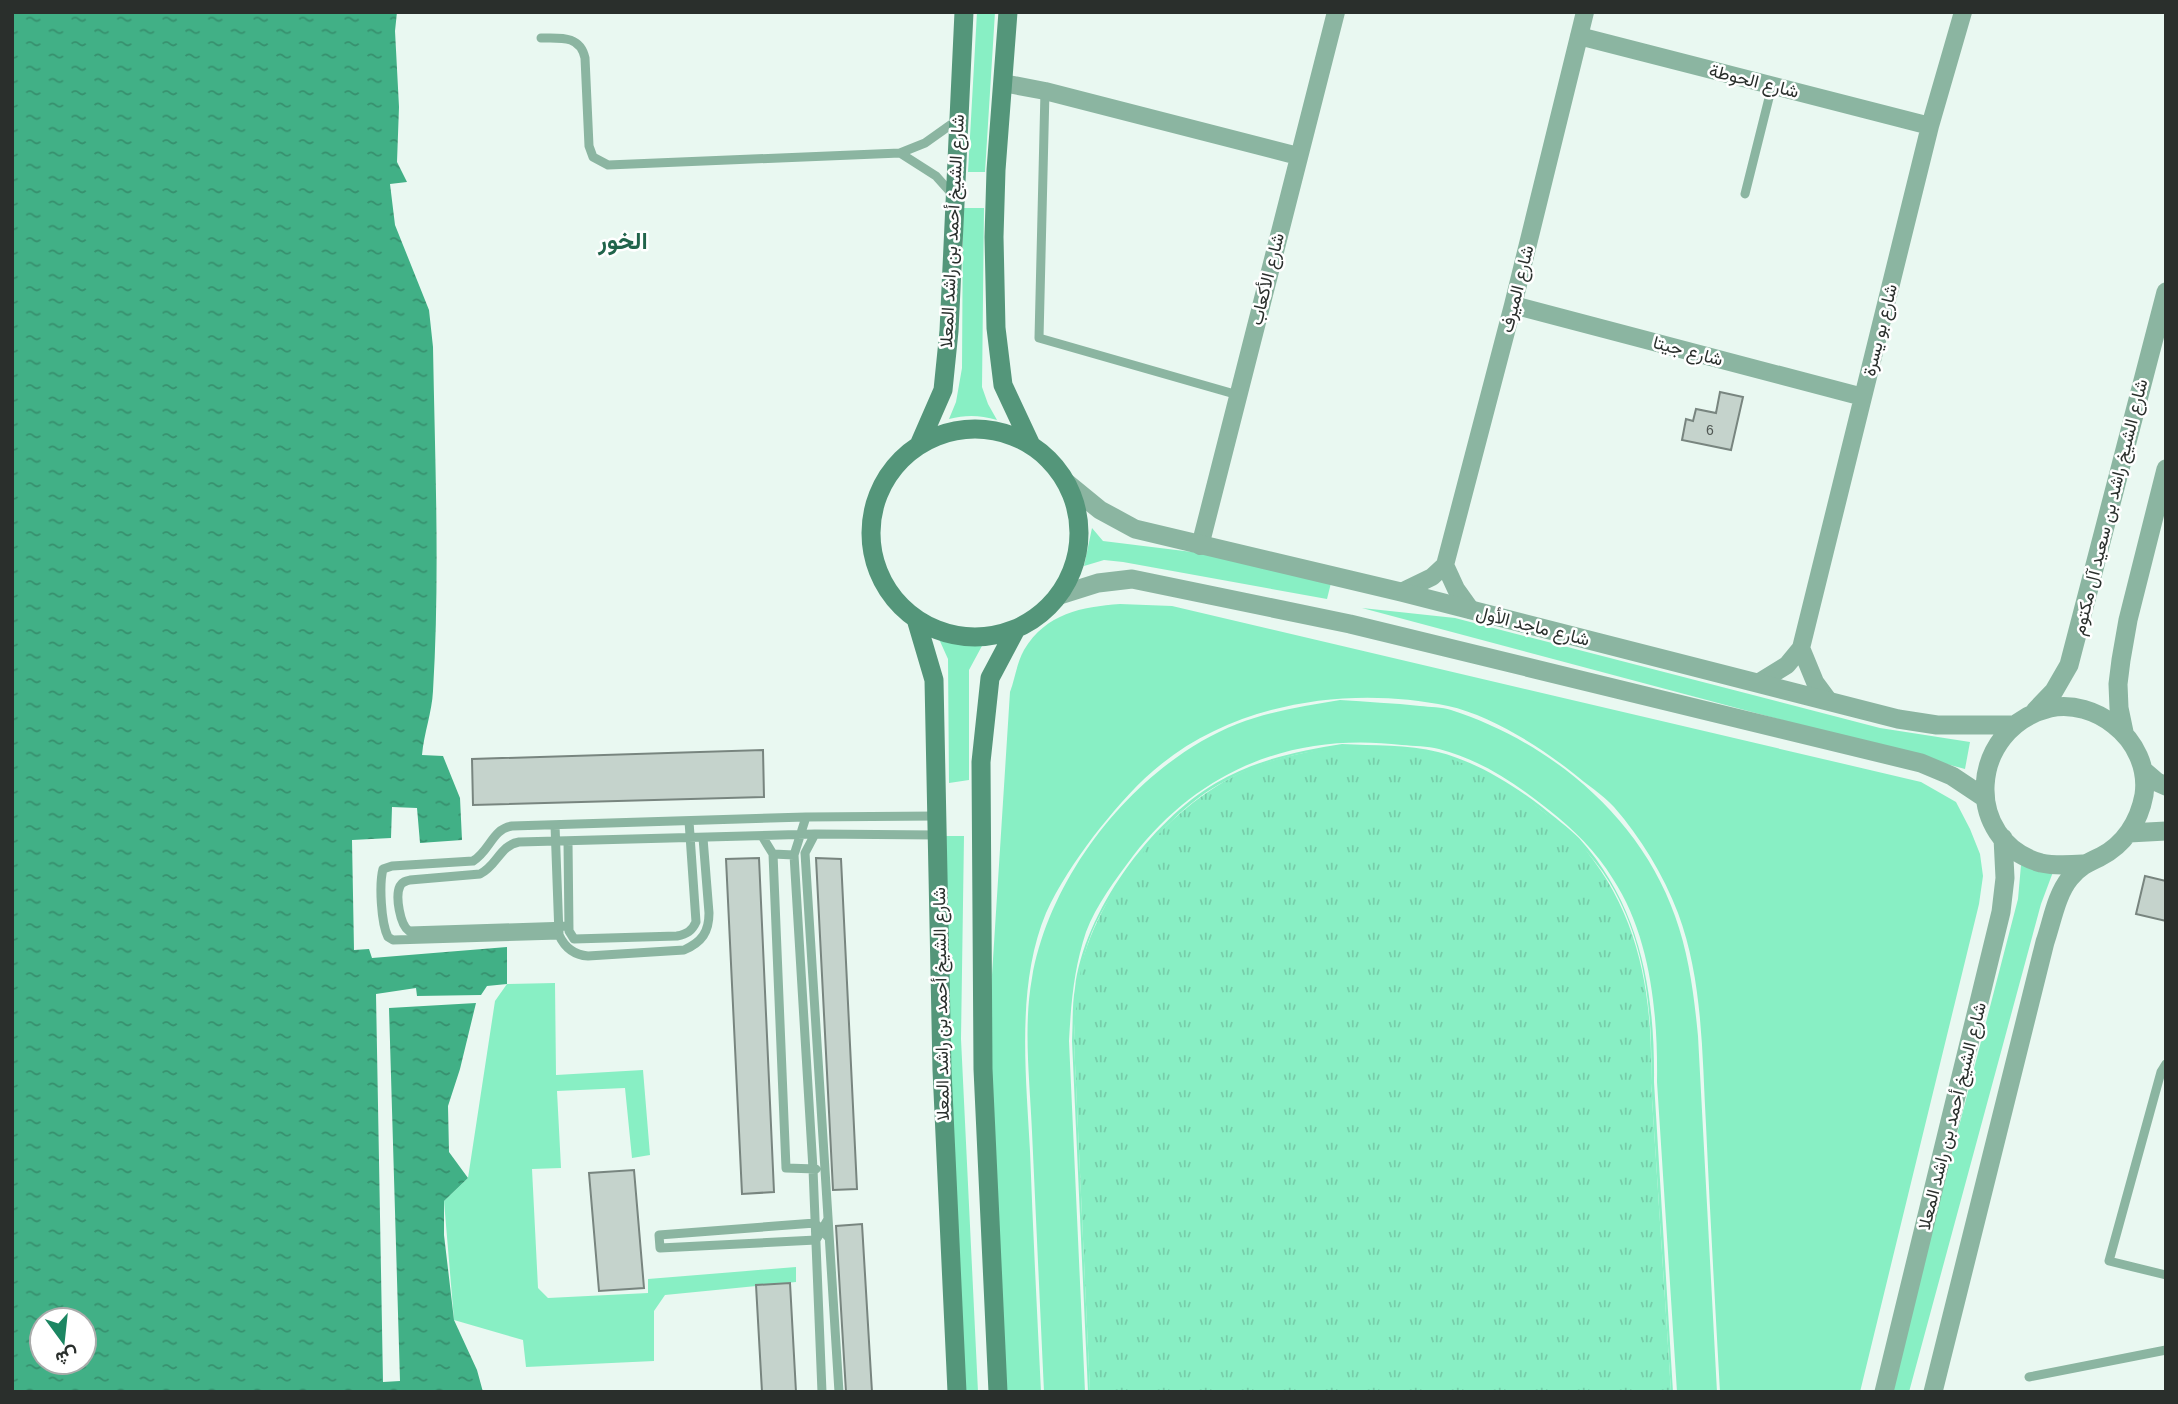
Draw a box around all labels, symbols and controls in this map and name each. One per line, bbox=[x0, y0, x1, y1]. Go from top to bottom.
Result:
street label: شارع الحوطة bbox=[1707, 60, 1801, 104]
street label: شارع الشيخ أحمد بن راشد المعلا bbox=[936, 114, 970, 348]
district label: الخور bbox=[597, 227, 648, 256]
street label: شارع الأكعاب bbox=[1246, 231, 1290, 328]
street label: شارع الميرف bbox=[1496, 243, 1539, 335]
street label: شارع بو يسرة bbox=[1859, 282, 1903, 379]
street label: شارع جيتا bbox=[1650, 332, 1725, 372]
street label: شارع الشيخ راشد بن سعيد آل مكتوم bbox=[2068, 377, 2153, 638]
house number: 6 bbox=[1706, 422, 1714, 438]
street label: شارع ماجد الأول bbox=[1474, 602, 1592, 652]
street label: شارع الشيخ أحمد بن راشد المعلا bbox=[929, 887, 955, 1121]
street label: شارع الشيخ أحمد بن راشد المعلا bbox=[1914, 1000, 1992, 1232]
north arrow bbox=[28, 1306, 98, 1376]
text: ش bbox=[53, 1343, 81, 1370]

